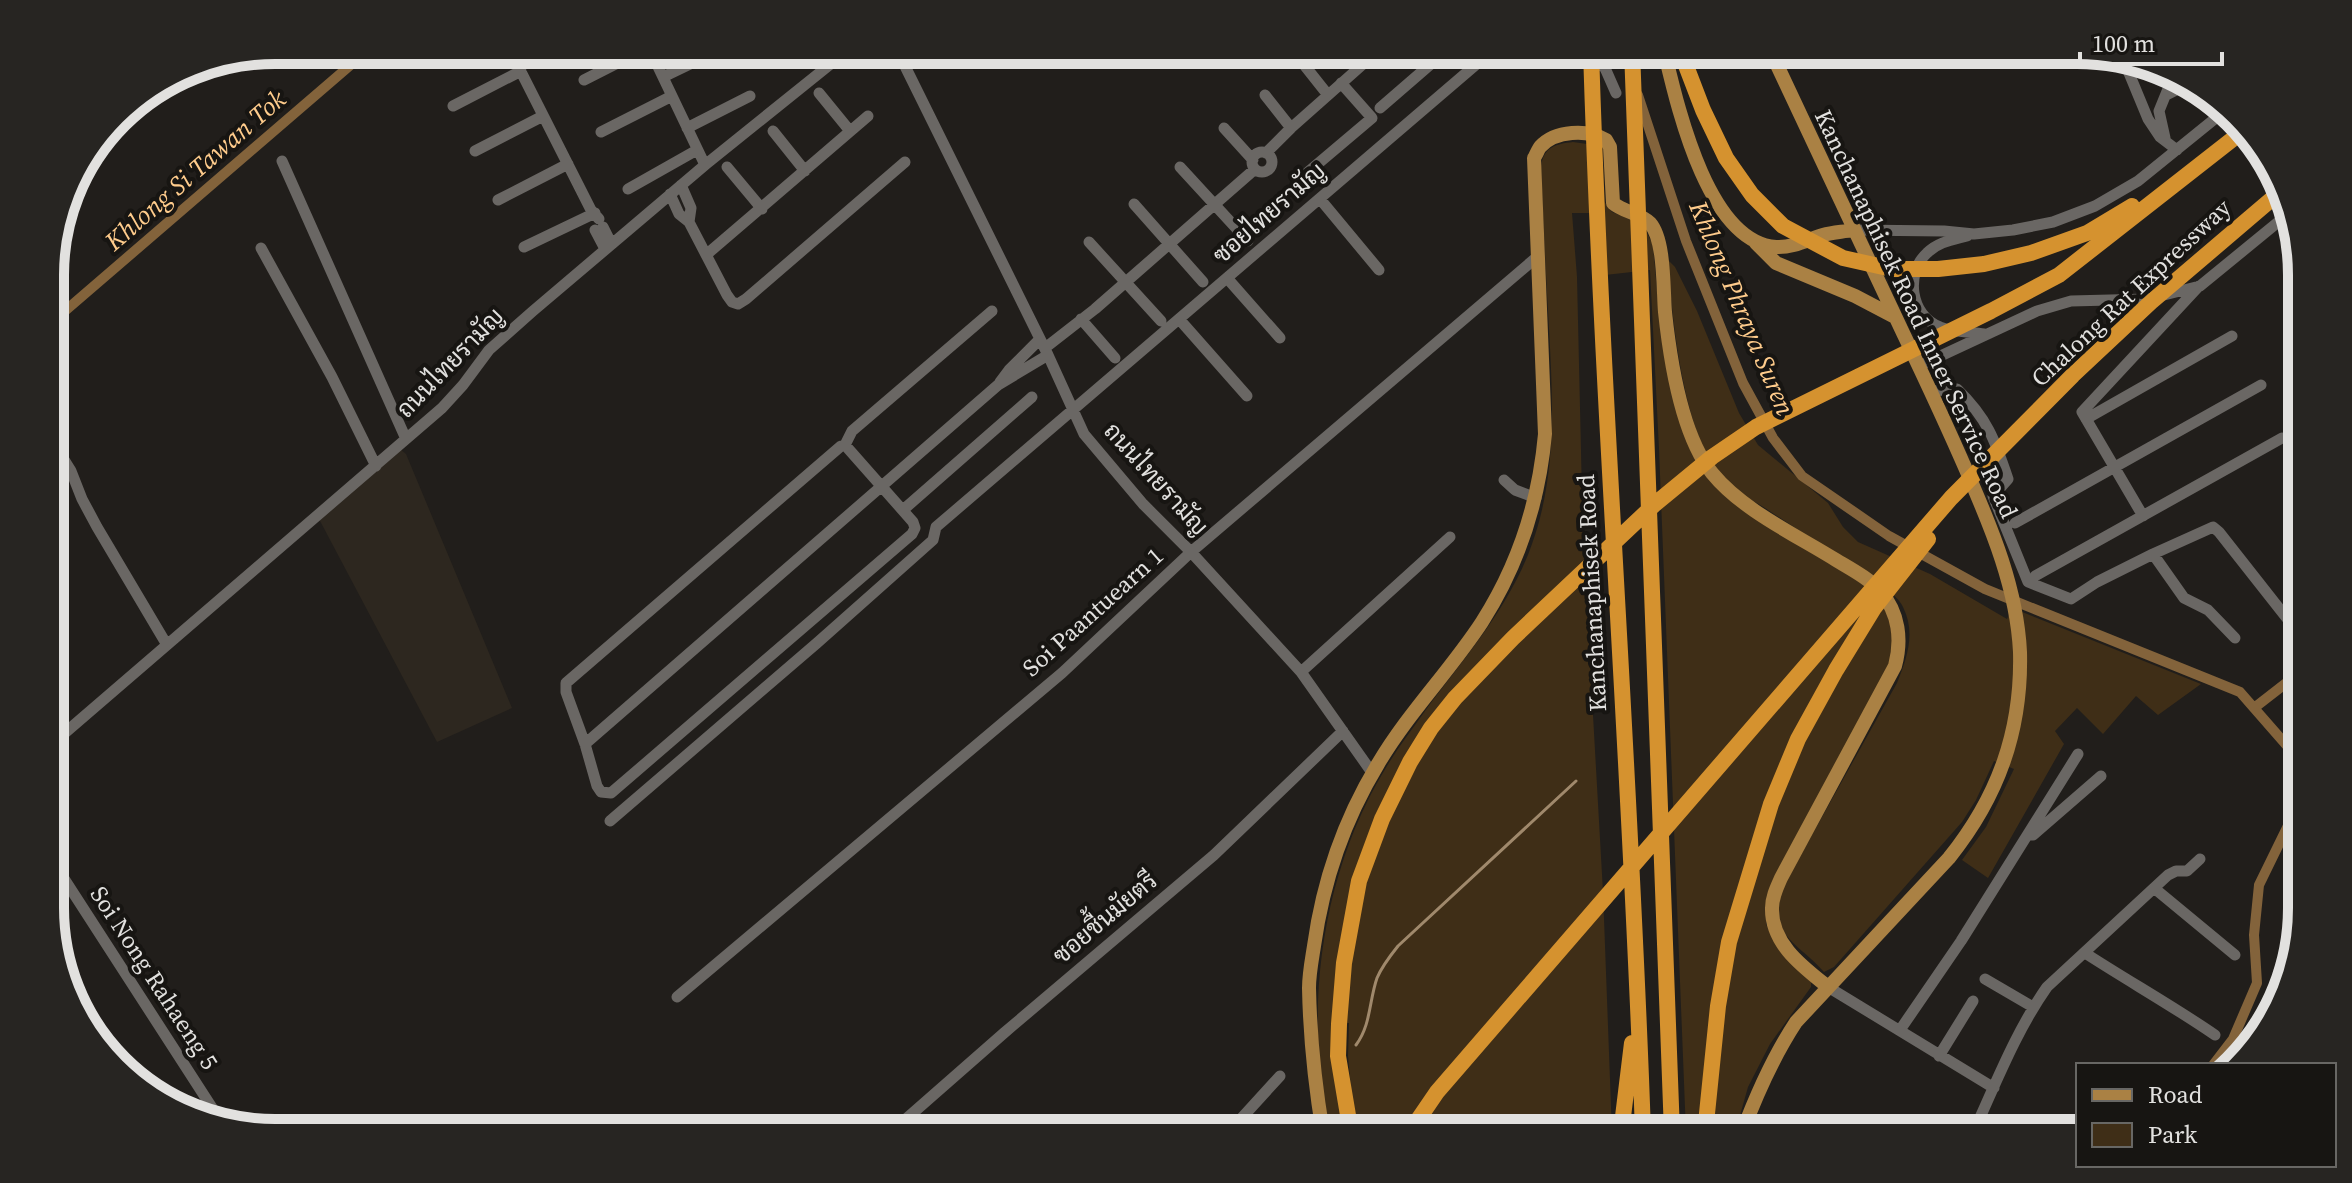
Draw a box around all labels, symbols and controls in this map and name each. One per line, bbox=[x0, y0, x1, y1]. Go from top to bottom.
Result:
scale bar bbox=[2080, 16, 2222, 66]
text: 100 m bbox=[2092, 27, 2155, 60]
water label: Khlong Si Tawan Tok bbox=[96, 81, 294, 259]
street label: Kanchanaphisek Road Inner Service Road bbox=[1807, 104, 2026, 524]
street label: ซอยไทยรามัญ bbox=[1205, 154, 1332, 271]
street label: Chalong Rat Expressway bbox=[2024, 191, 2238, 394]
water label: Khlong Phraya Suren bbox=[1680, 194, 1804, 421]
street label: ถนนไทยรามัญ bbox=[389, 300, 511, 425]
street label: ถนนไทยรามัญ bbox=[1097, 415, 1216, 542]
street label: Kanchanaphisek Road bbox=[1569, 473, 1614, 712]
street label: Soi Paantuearn 1 bbox=[1015, 539, 1170, 684]
street label: ซอยชื้นมัยตรี bbox=[1042, 860, 1164, 971]
street label: Soi Nong Rahaeng 5 bbox=[83, 880, 226, 1076]
legend bbox=[2076, 1063, 2336, 1167]
text: Road bbox=[2148, 1078, 2203, 1111]
text: Park bbox=[2148, 1118, 2198, 1151]

